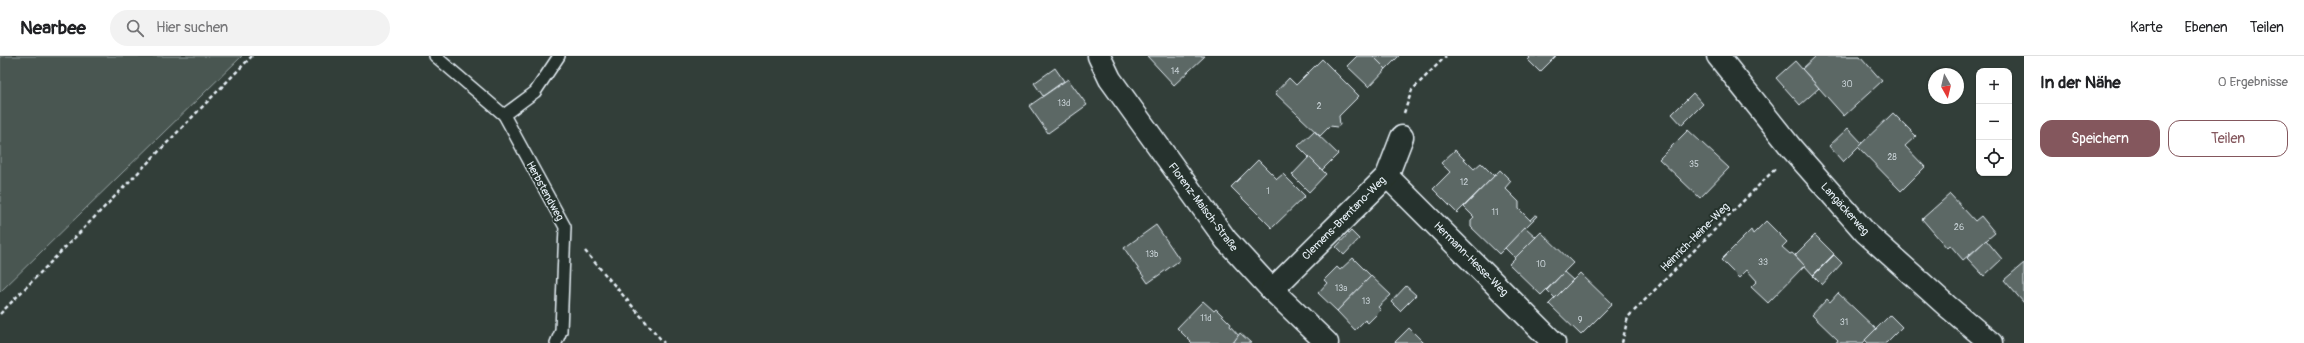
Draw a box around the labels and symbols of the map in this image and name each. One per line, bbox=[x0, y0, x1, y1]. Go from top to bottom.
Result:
house number: 14 bbox=[1171, 66, 1180, 77]
north arrow bbox=[1928, 68, 1964, 104]
house number: 30 bbox=[1841, 79, 1853, 90]
house number: 13d bbox=[1058, 98, 1070, 109]
house number: 2 bbox=[1316, 101, 1322, 112]
house number: 28 bbox=[1887, 152, 1897, 163]
street label: Herbstendweg bbox=[523, 159, 567, 223]
house number: 35 bbox=[1689, 159, 1699, 170]
street label: Florenz-Maisch-Straße bbox=[1166, 160, 1241, 254]
street label: Clemens-Brentano-Weg bbox=[1299, 173, 1389, 263]
house number: 12 bbox=[1460, 177, 1468, 188]
street label: Langäckerweg bbox=[1818, 180, 1872, 238]
house number: 1 bbox=[1266, 186, 1270, 197]
street label: Heinrich-Heine-Weg bbox=[1658, 200, 1732, 274]
house number: 11 bbox=[1491, 207, 1499, 218]
street label: Hermann-Hesse-Weg bbox=[1431, 219, 1511, 299]
house number: 26 bbox=[1954, 222, 1964, 233]
house number: 13b bbox=[1146, 249, 1159, 260]
house number: 33 bbox=[1758, 257, 1768, 268]
house number: 10 bbox=[1536, 259, 1546, 270]
house number: 13a bbox=[1335, 283, 1347, 294]
house number: 13 bbox=[1362, 296, 1370, 307]
house number: 11d bbox=[1200, 313, 1212, 324]
house number: 9 bbox=[1578, 315, 1583, 326]
house number: 31 bbox=[1840, 317, 1848, 328]

